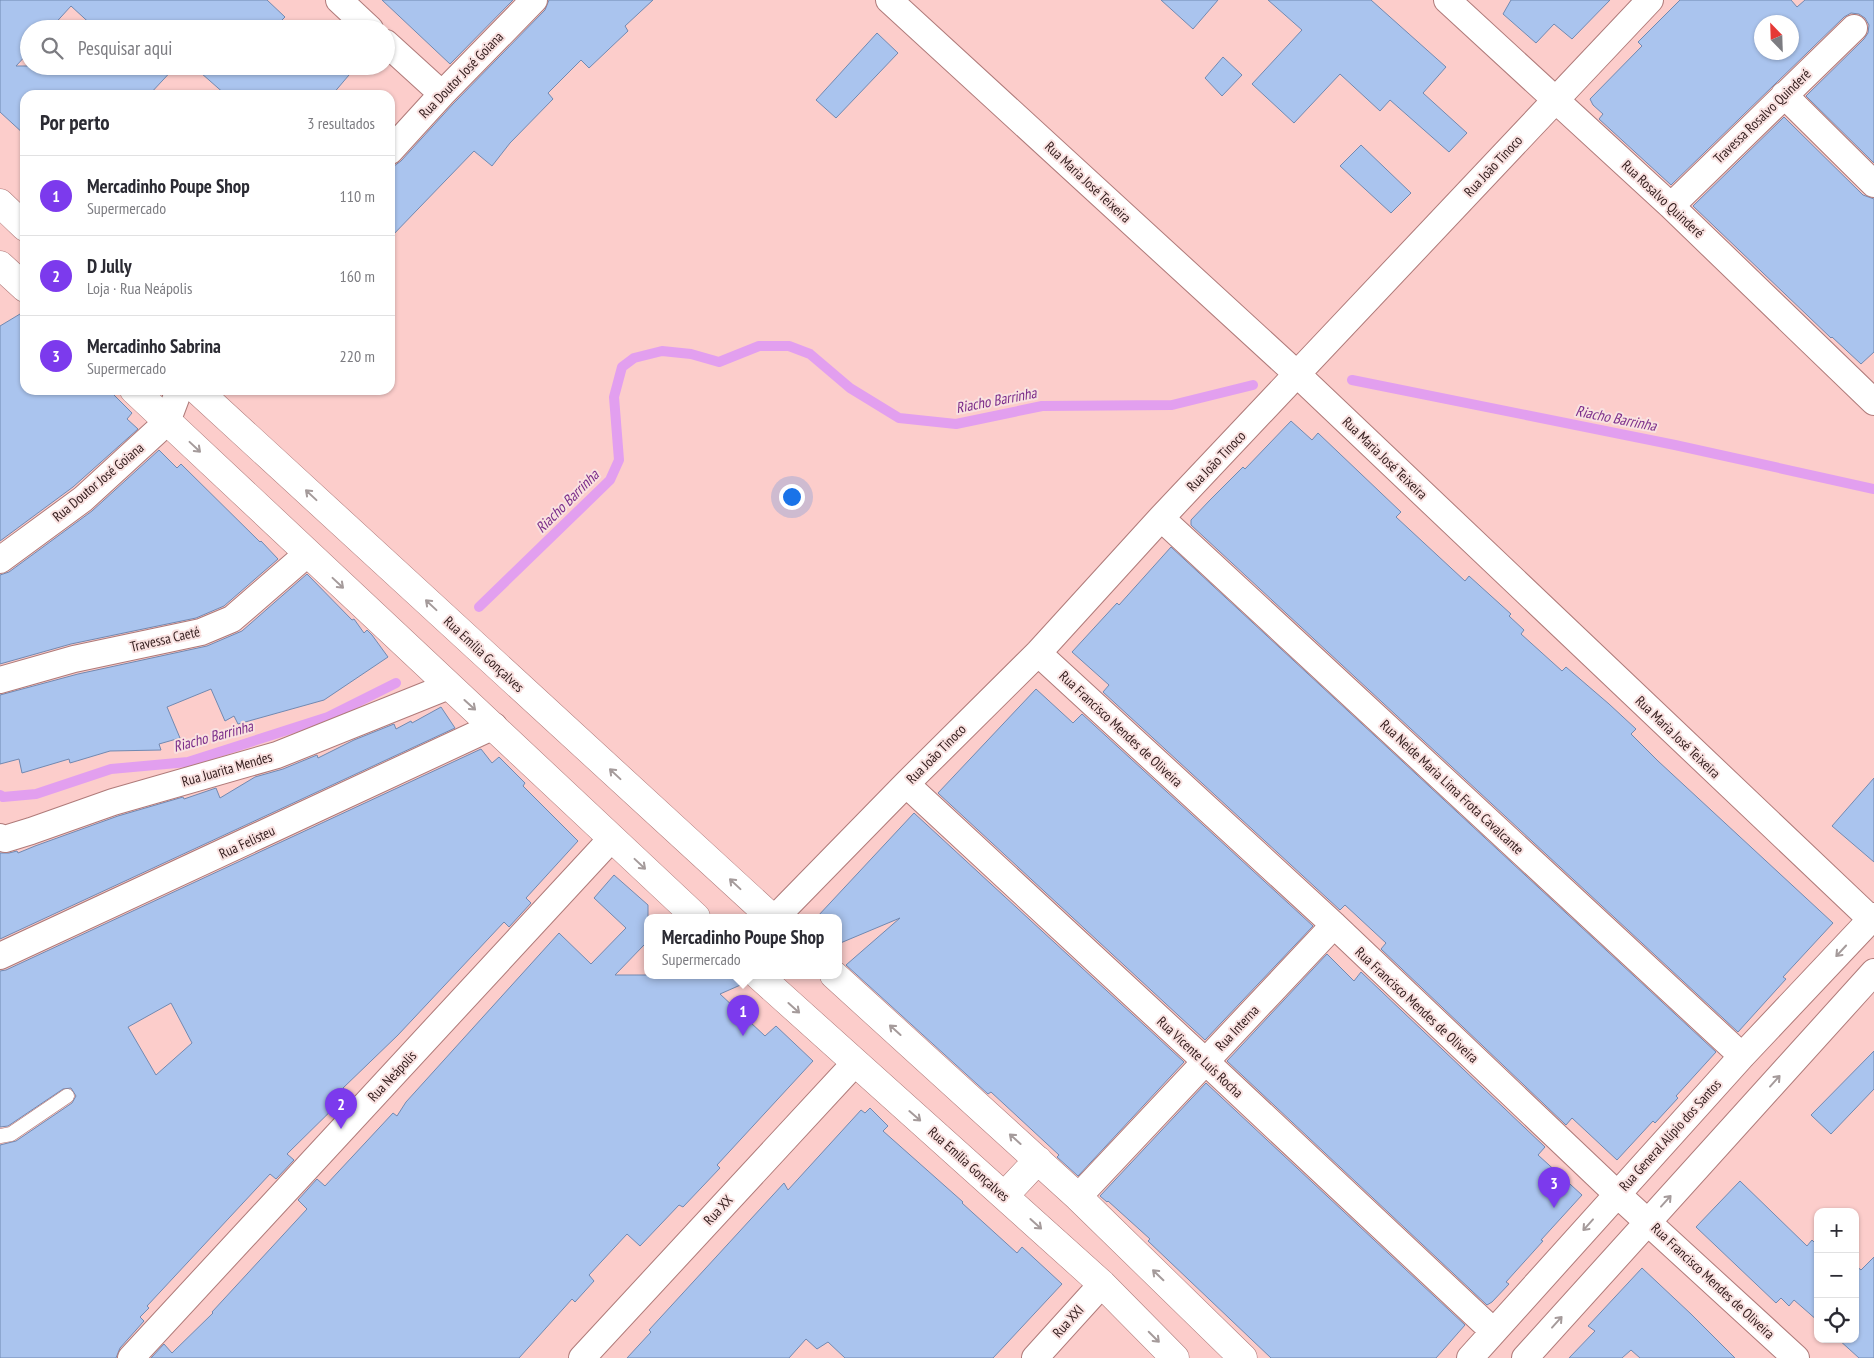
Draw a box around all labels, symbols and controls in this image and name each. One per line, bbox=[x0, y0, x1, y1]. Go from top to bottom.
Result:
north arrow bbox=[1754, 15, 1799, 60]
search box bbox=[20, 20, 395, 75]
street label: Rua Doutor José Goiana bbox=[415, 28, 507, 122]
icon: search bbox=[38, 34, 66, 62]
text: Pesquisar aqui bbox=[78, 36, 172, 60]
street label: Travessa Rosalvo Quinderé bbox=[1710, 65, 1815, 167]
text: Por perto bbox=[40, 109, 110, 136]
text: 3 resultados bbox=[307, 113, 375, 133]
street label: Rua João Tinoco bbox=[1460, 132, 1526, 200]
street label: Rua Maria José Teixeira bbox=[1041, 137, 1135, 227]
street label: Rua Rosalvo Quinderé bbox=[1618, 156, 1708, 242]
text: Mercadinho Poupe Shop bbox=[87, 174, 250, 198]
text: 1 bbox=[52, 186, 60, 206]
text: 110 m bbox=[340, 186, 375, 206]
text: Supermercado bbox=[87, 198, 166, 218]
text: D Jully bbox=[87, 254, 132, 278]
text: 2 bbox=[52, 266, 60, 286]
text: 160 m bbox=[340, 266, 375, 286]
text: Loja · Rua Neápolis bbox=[87, 278, 192, 298]
text: Mercadinho Sabrina bbox=[87, 334, 221, 358]
text: 3 bbox=[52, 346, 60, 366]
text: 220 m bbox=[340, 346, 375, 366]
text: Supermercado bbox=[87, 358, 166, 378]
water label: Riacho Barrinha bbox=[954, 383, 1039, 417]
water label: Riacho Barrinha bbox=[1574, 401, 1659, 435]
street label: Rua Maria José Teixeira bbox=[1339, 413, 1431, 503]
street label: Rua João Tinoco bbox=[1183, 427, 1249, 495]
street label: Rua Doutor José Goiana bbox=[49, 439, 147, 525]
one-way arrow bbox=[188, 441, 201, 453]
water label: Riacho Barrinha bbox=[531, 465, 603, 537]
your location bbox=[779, 484, 805, 510]
one-way arrow bbox=[305, 489, 318, 501]
one-way arrow bbox=[332, 577, 345, 589]
one-way arrow bbox=[424, 599, 437, 611]
street label: Rua Emília Gonçalves bbox=[440, 612, 528, 696]
street label: Travessa Caeté bbox=[128, 622, 202, 656]
street label: Rua Francisco Mendes de Oliveira bbox=[1056, 667, 1186, 791]
street label: Rua Maria José Teixeira bbox=[1632, 692, 1724, 782]
one-way arrow bbox=[464, 699, 477, 711]
water label: Riacho Barrinha bbox=[171, 716, 256, 756]
street label: Rua Neide Maria Lima Frota Cavalcante bbox=[1377, 716, 1528, 858]
street label: Rua João Tinoco bbox=[902, 720, 970, 788]
street label: Rua Juarita Mendes bbox=[180, 747, 274, 790]
one-way arrow bbox=[609, 768, 621, 780]
street label: Rua Felisteu bbox=[216, 821, 278, 863]
one-way arrow bbox=[634, 858, 646, 870]
one-way arrow bbox=[728, 878, 741, 890]
popup bbox=[644, 914, 842, 979]
text: Mercadinho Poupe Shop bbox=[662, 925, 824, 949]
street label: Rua Francisco Mendes de Oliveira bbox=[1352, 943, 1482, 1067]
one-way arrow bbox=[1835, 945, 1847, 958]
text: Supermercado bbox=[662, 949, 741, 969]
pin: 1 bbox=[727, 995, 759, 1036]
street label: Rua Interna bbox=[1211, 1001, 1263, 1055]
one-way arrow bbox=[788, 1002, 800, 1014]
street label: Rua Vicente Luís Rocha bbox=[1153, 1013, 1247, 1101]
one-way arrow bbox=[888, 1024, 901, 1036]
street label: Rua Neápolis bbox=[364, 1046, 420, 1105]
one-way arrow bbox=[1769, 1074, 1781, 1087]
street label: Rua General Alípio dos Santos bbox=[1615, 1075, 1725, 1195]
pin: 2 bbox=[325, 1088, 357, 1129]
one-way arrow bbox=[908, 1110, 921, 1122]
street label: Rua Emília Gonçalves bbox=[925, 1123, 1014, 1205]
one-way arrow bbox=[1008, 1134, 1021, 1145]
pin: 3 bbox=[1538, 1167, 1570, 1208]
street label: Rua XX bbox=[700, 1191, 736, 1229]
one-way arrow bbox=[1660, 1194, 1672, 1207]
map controls bbox=[1814, 1208, 1859, 1343]
button: + bbox=[1814, 1208, 1859, 1253]
one-way arrow bbox=[1030, 1218, 1043, 1230]
one-way arrow bbox=[1583, 1219, 1594, 1232]
street label: Rua Francisco Mendes de Oliveira bbox=[1648, 1219, 1778, 1343]
button: − bbox=[1814, 1253, 1859, 1298]
one-way arrow bbox=[1152, 1269, 1165, 1281]
button: locate bbox=[1814, 1298, 1859, 1343]
street label: Rua XXI bbox=[1049, 1301, 1087, 1341]
one-way arrow bbox=[1551, 1315, 1563, 1328]
one-way arrow bbox=[1148, 1330, 1160, 1343]

